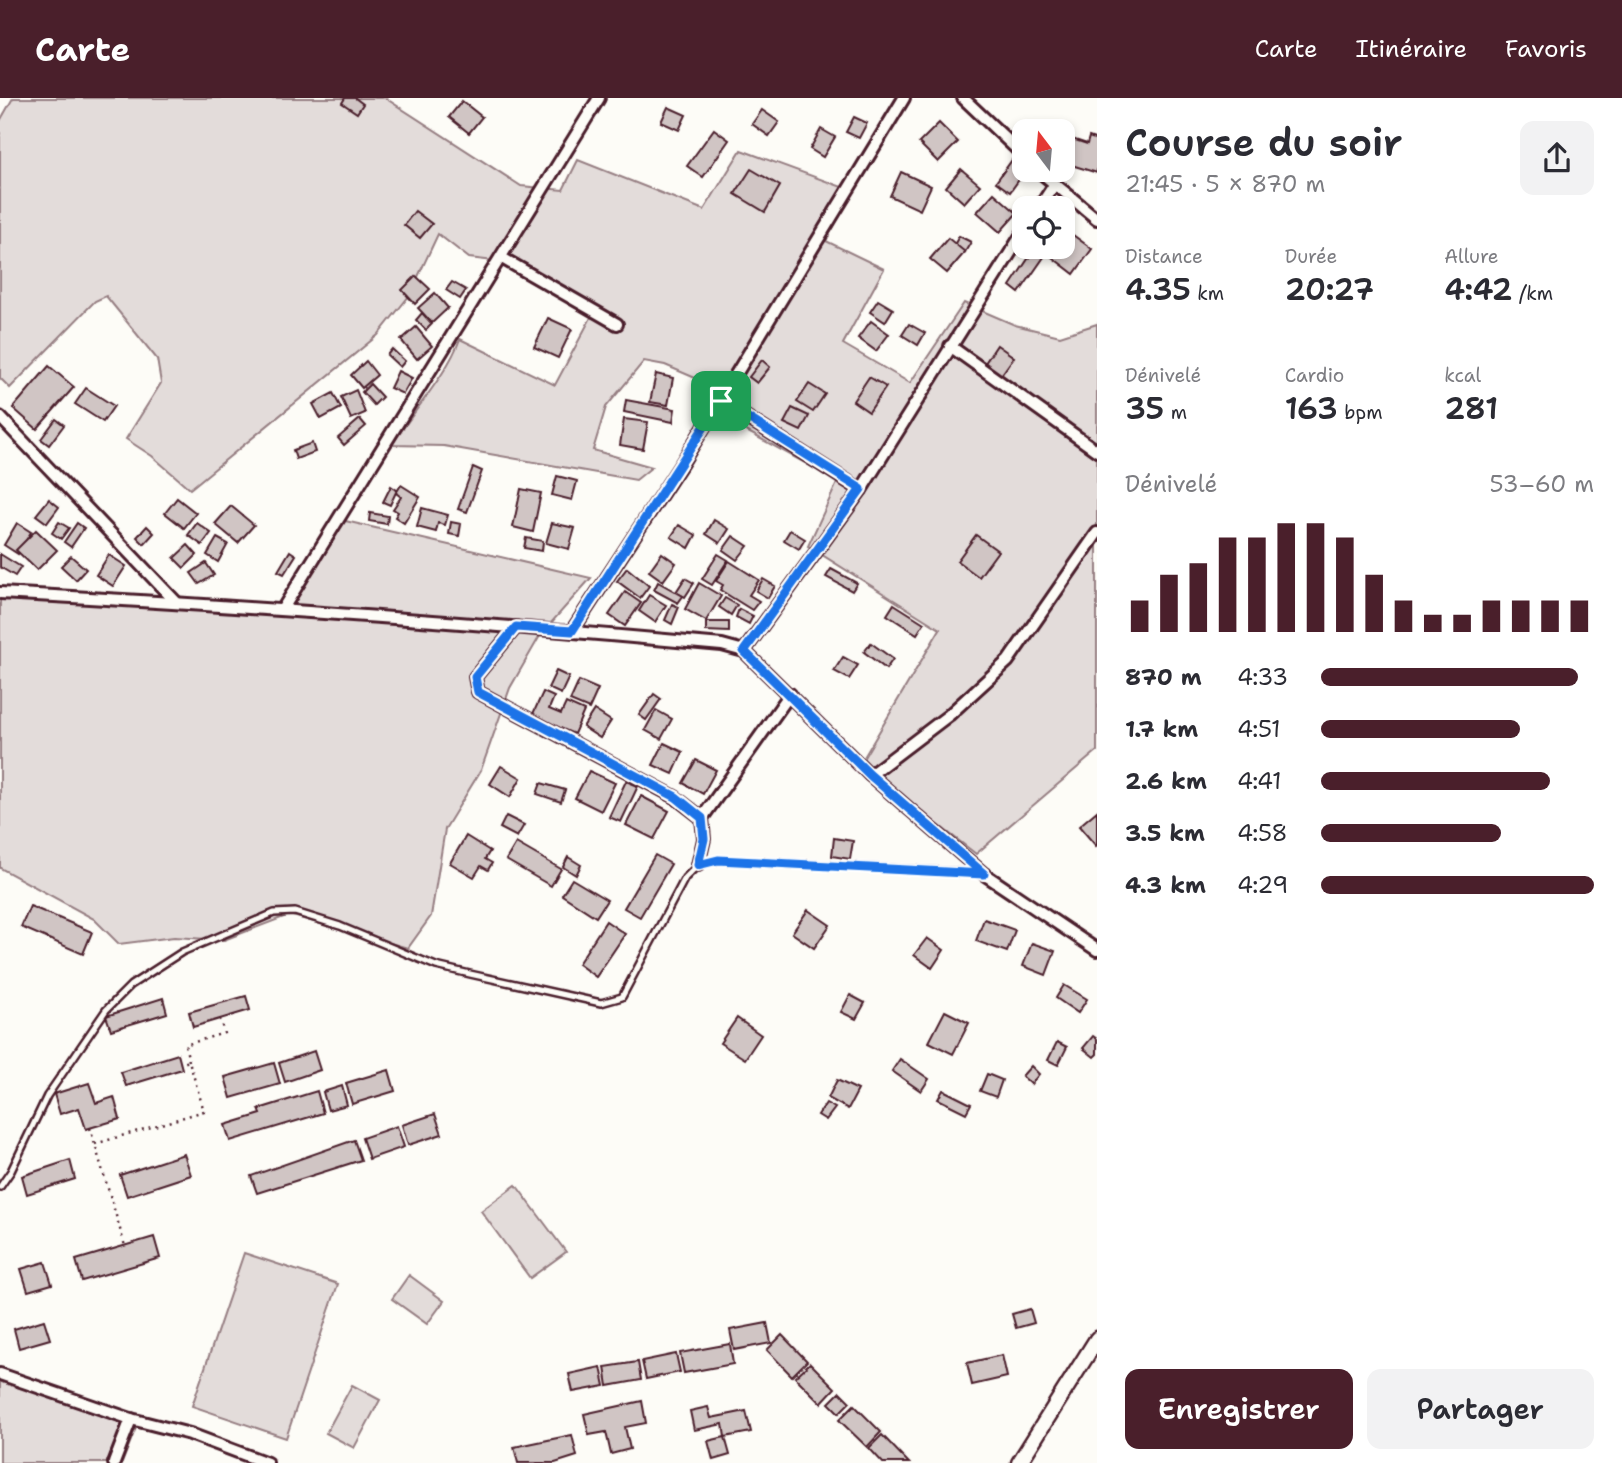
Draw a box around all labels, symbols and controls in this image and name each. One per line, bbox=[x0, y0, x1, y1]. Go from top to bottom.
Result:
text: Carte bbox=[35, 27, 130, 72]
text: Carte bbox=[1255, 33, 1318, 65]
text: Itinéraire bbox=[1356, 33, 1467, 65]
text: Favoris bbox=[1505, 33, 1587, 65]
text: Course du soir bbox=[1125, 117, 1403, 168]
north arrow bbox=[1012, 119, 1074, 182]
map controls bbox=[1012, 119, 1075, 259]
button: share bbox=[1520, 121, 1594, 195]
text: 21:45 · 5 × 870 m bbox=[1125, 169, 1325, 199]
button: locate bbox=[1012, 196, 1075, 259]
text: Distance bbox=[1125, 244, 1203, 269]
text: Durée bbox=[1285, 244, 1337, 269]
text: Allure bbox=[1444, 244, 1499, 269]
text: 4.35 bbox=[1125, 269, 1191, 310]
text: 20:27 bbox=[1285, 269, 1374, 310]
text: 4:42 bbox=[1444, 269, 1513, 310]
text: km bbox=[1191, 281, 1224, 306]
text: /km bbox=[1513, 281, 1553, 306]
text: Dénivelé bbox=[1125, 363, 1201, 388]
text: Cardio bbox=[1285, 363, 1344, 388]
text: kcal bbox=[1444, 363, 1481, 388]
pin bbox=[691, 371, 751, 431]
icon: arrive bbox=[702, 382, 740, 420]
text: 35 bbox=[1125, 388, 1164, 429]
text: 163 bbox=[1285, 388, 1338, 429]
text: 281 bbox=[1444, 388, 1498, 429]
text: m bbox=[1164, 400, 1187, 425]
text: bpm bbox=[1338, 400, 1383, 425]
text: Dénivelé bbox=[1125, 469, 1217, 499]
text: 53–60 m bbox=[1490, 469, 1594, 499]
text: 870 m bbox=[1125, 662, 1202, 692]
text: 4:33 bbox=[1237, 662, 1288, 692]
text: 1.7 km bbox=[1125, 714, 1198, 744]
text: 4:51 bbox=[1237, 714, 1281, 744]
text: 2.6 km bbox=[1125, 766, 1207, 796]
text: 4:41 bbox=[1237, 766, 1282, 796]
text: 3.5 km bbox=[1125, 818, 1205, 848]
text: 4:58 bbox=[1237, 818, 1288, 848]
text: 4.3 km bbox=[1125, 870, 1206, 900]
text: 4:29 bbox=[1237, 870, 1288, 900]
button: Enregistrer bbox=[1125, 1369, 1353, 1449]
button: Partager bbox=[1367, 1369, 1594, 1449]

